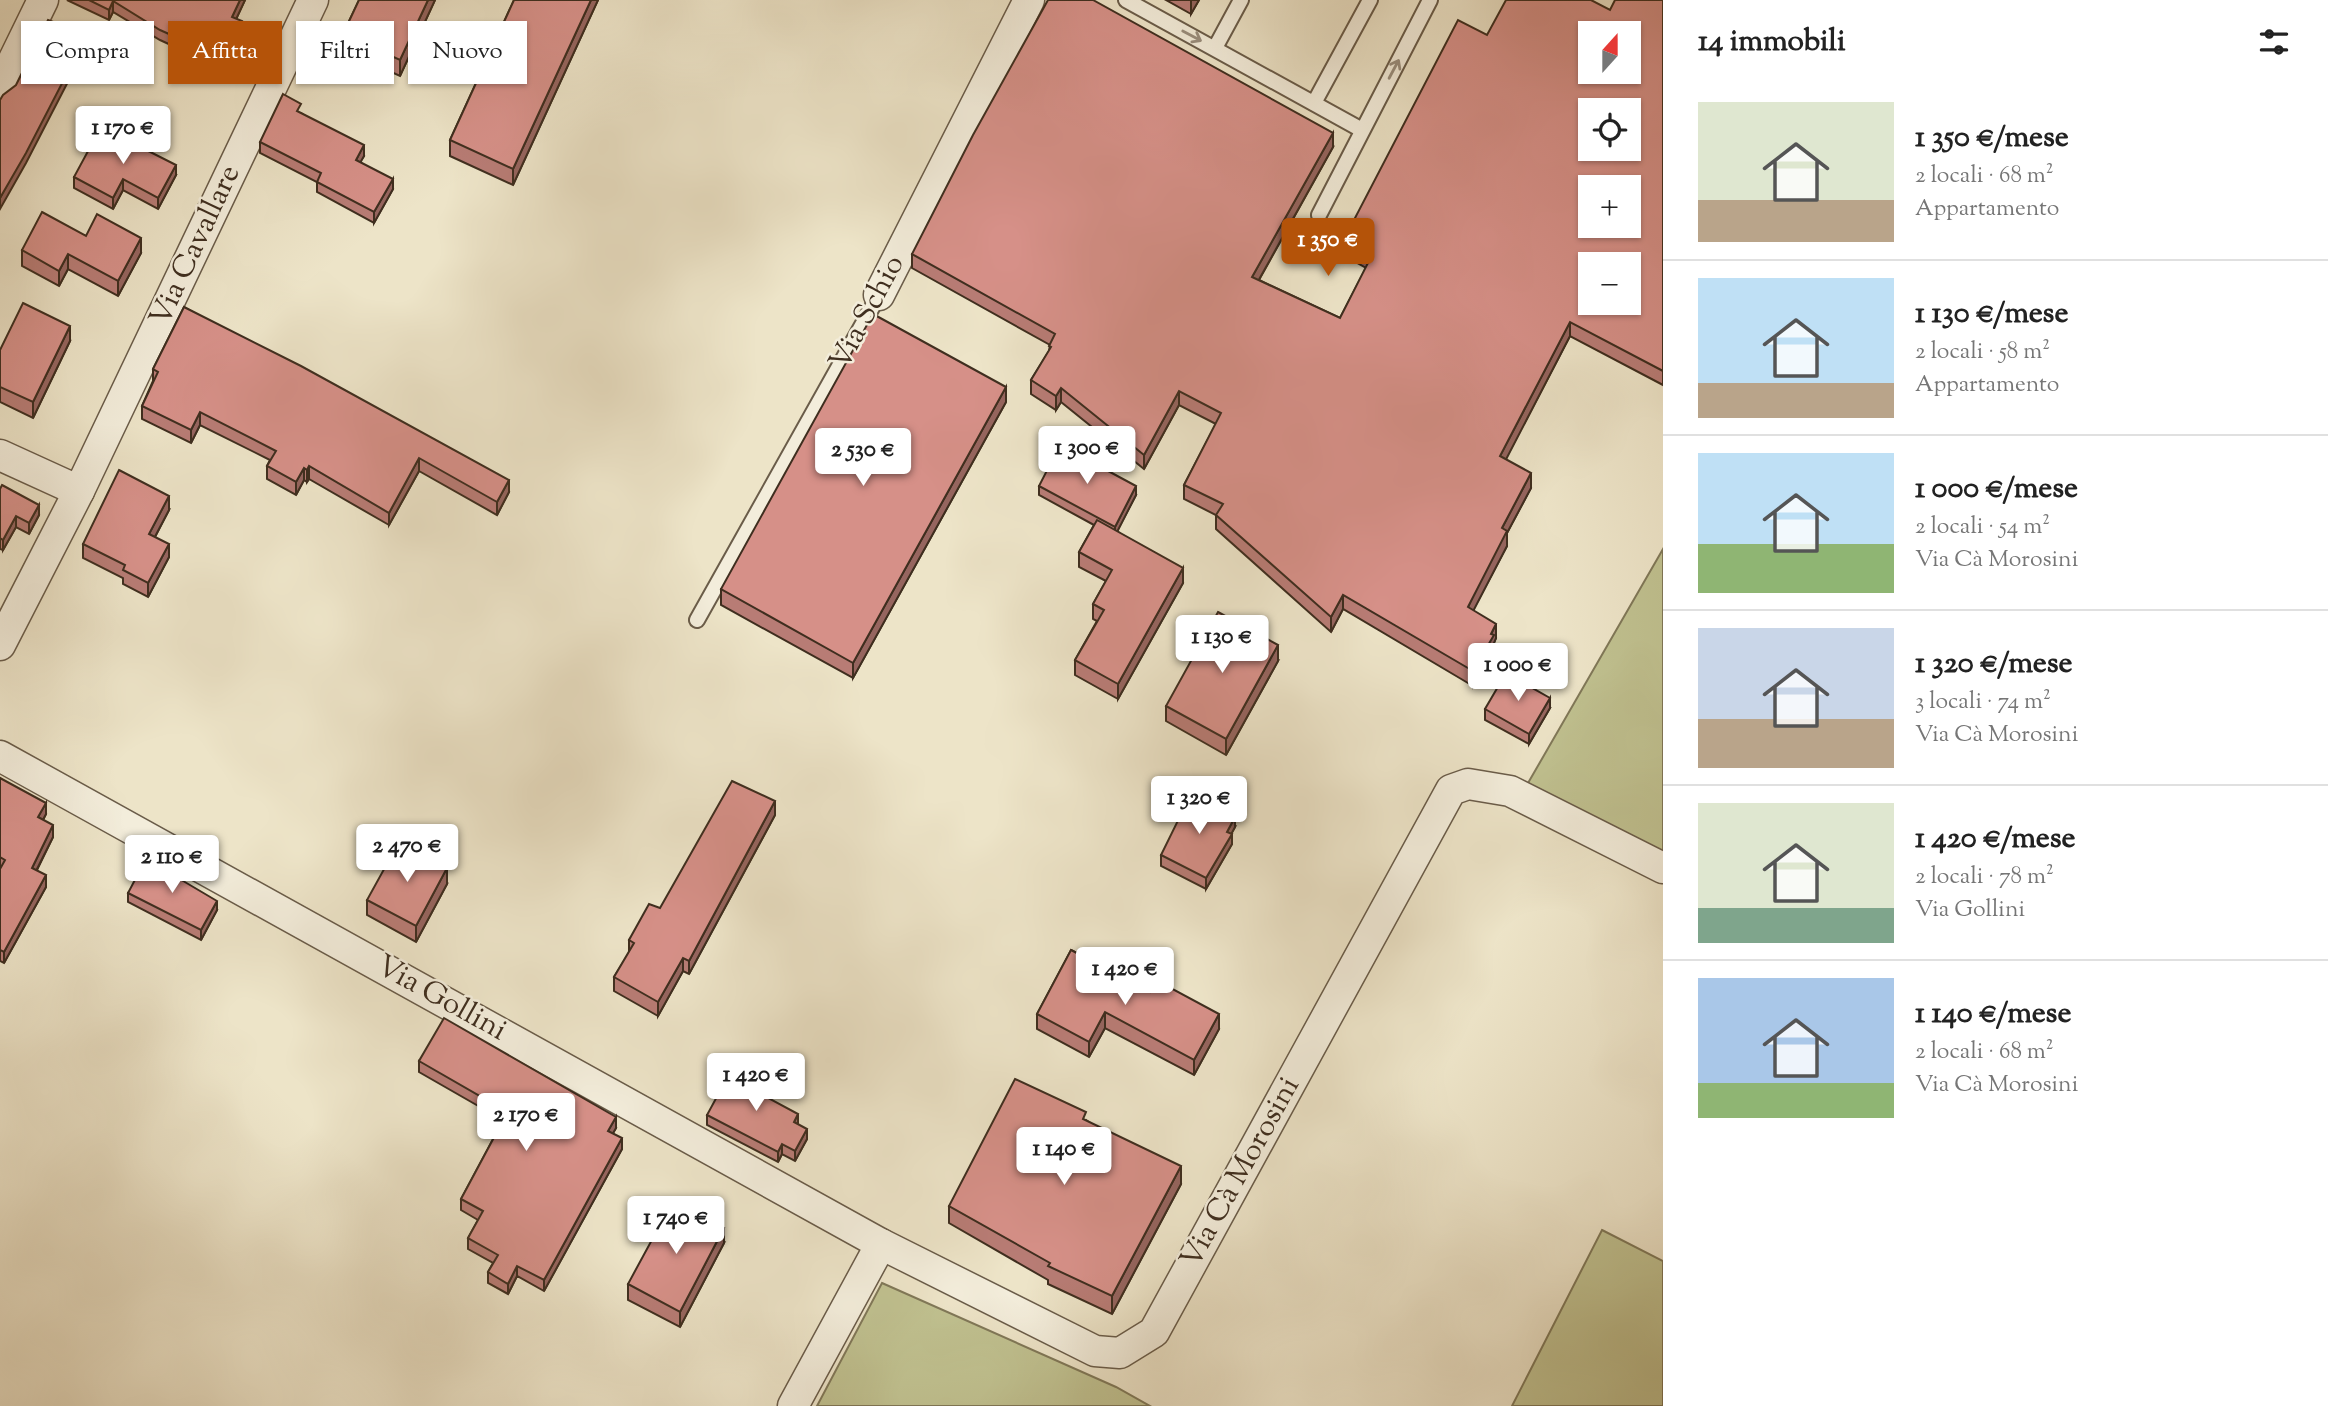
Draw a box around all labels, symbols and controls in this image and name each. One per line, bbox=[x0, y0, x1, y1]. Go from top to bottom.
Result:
chip: Compra bbox=[21, 21, 154, 84]
chip: Affitta bbox=[168, 21, 282, 84]
chip: Filtri bbox=[296, 21, 394, 84]
chip: Nuovo bbox=[408, 21, 527, 84]
north arrow bbox=[1578, 21, 1642, 84]
map controls bbox=[1578, 21, 1641, 315]
text: 14 immobili bbox=[1698, 21, 1845, 64]
icon: filters bbox=[2255, 23, 2293, 61]
one-way arrow bbox=[1181, 30, 1202, 43]
one-way arrow bbox=[1388, 59, 1401, 80]
button: locate bbox=[1578, 98, 1641, 161]
pin: 1 170 € bbox=[58, 106, 188, 166]
text: 1 170 € bbox=[92, 112, 154, 145]
text: 1 350 €/mese bbox=[1915, 117, 2069, 160]
icon: home bbox=[1754, 130, 1838, 214]
street label: Via Cavallare bbox=[140, 158, 252, 334]
text: 2 locali · 68 m² bbox=[1915, 160, 2054, 193]
button: + bbox=[1578, 175, 1641, 238]
text: Appartamento bbox=[1915, 193, 2059, 226]
pin: 1 350 € bbox=[1263, 218, 1393, 278]
text: 1 350 € bbox=[1297, 224, 1359, 257]
street label: Via Schio bbox=[820, 248, 916, 378]
button: − bbox=[1578, 252, 1641, 315]
text: 1 130 €/mese bbox=[1915, 293, 2068, 336]
icon: home bbox=[1754, 306, 1838, 390]
text: 2 locali · 58 m² bbox=[1915, 336, 2050, 369]
text: Appartamento bbox=[1915, 369, 2059, 402]
pin: 1 300 € bbox=[1022, 426, 1152, 486]
pin: 2 530 € bbox=[798, 428, 928, 488]
text: 1 300 € bbox=[1054, 432, 1120, 465]
text: 2 530 € bbox=[831, 434, 895, 467]
text: 1 000 €/mese bbox=[1915, 468, 2078, 511]
icon: home bbox=[1754, 481, 1838, 565]
text: 2 locali · 54 m² bbox=[1915, 511, 2050, 544]
text: Via Cà Morosini bbox=[1915, 544, 2078, 577]
pin: 1 130 € bbox=[1157, 616, 1287, 675]
text: 1 130 € bbox=[1192, 621, 1252, 654]
text: 1 320 €/mese bbox=[1915, 643, 2073, 686]
pin: 1 000 € bbox=[1453, 644, 1583, 703]
text: 1 000 € bbox=[1484, 649, 1552, 682]
icon: home bbox=[1754, 656, 1838, 740]
text: 3 locali · 74 m² bbox=[1915, 686, 2051, 719]
text: Via Cà Morosini bbox=[1915, 719, 2078, 752]
pin: 1 320 € bbox=[1134, 776, 1264, 836]
text: 1 320 € bbox=[1167, 782, 1231, 815]
text: 1 420 €/mese bbox=[1915, 818, 2076, 861]
pin: 2 470 € bbox=[342, 824, 472, 884]
text: 2 470 € bbox=[372, 830, 442, 863]
icon: home bbox=[1754, 831, 1838, 915]
pin: 2 110 € bbox=[107, 836, 237, 895]
text: 2 110 € bbox=[141, 841, 203, 874]
text: 2 locali · 78 m² bbox=[1915, 861, 2054, 894]
text: Via Gollini bbox=[1915, 894, 2025, 927]
street label: Via Gollini bbox=[368, 945, 514, 1053]
pin: 1 420 € bbox=[1060, 948, 1190, 1007]
text: 1 420 € bbox=[1092, 953, 1158, 986]
text: 1 140 €/mese bbox=[1915, 993, 2071, 1036]
icon: home bbox=[1754, 1006, 1838, 1090]
text: 2 locali · 68 m² bbox=[1915, 1036, 2054, 1069]
pin: 1 420 € bbox=[691, 1054, 821, 1113]
text: 1 420 € bbox=[723, 1059, 789, 1092]
street label: Via Cà Morosini bbox=[1171, 1069, 1311, 1277]
text: Via Cà Morosini bbox=[1915, 1069, 2078, 1102]
pin: 2 170 € bbox=[461, 1094, 591, 1153]
text: 2 170 € bbox=[493, 1099, 559, 1132]
pin: 1 140 € bbox=[999, 1128, 1129, 1187]
text: 1 140 € bbox=[1032, 1133, 1096, 1166]
pin: 1 740 € bbox=[611, 1196, 741, 1256]
text: 1 740 € bbox=[643, 1202, 709, 1235]

